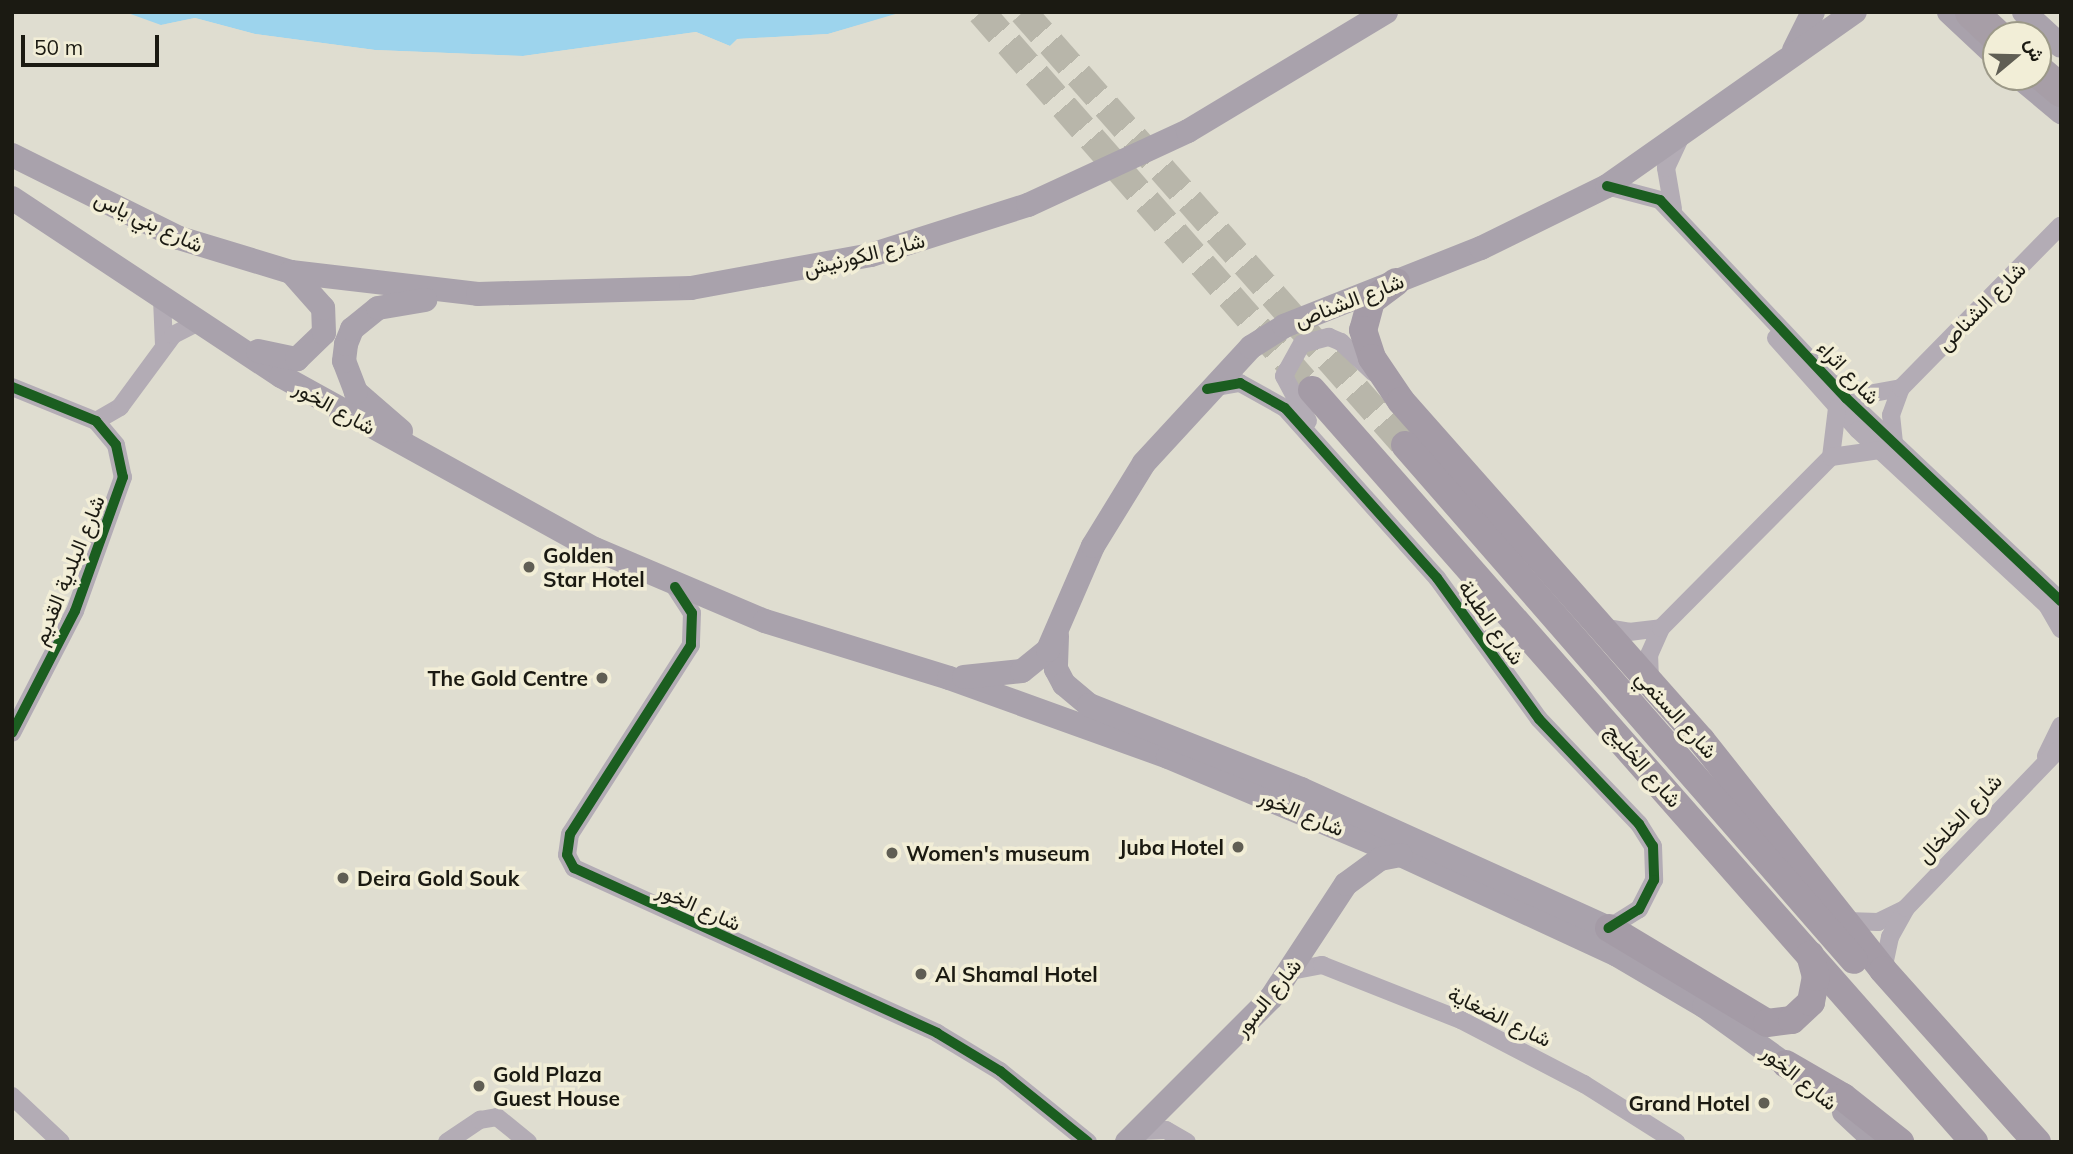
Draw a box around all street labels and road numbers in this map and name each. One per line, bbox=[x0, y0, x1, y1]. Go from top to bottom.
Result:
street label: شارع بني ياس bbox=[91, 185, 207, 257]
street label: شارع الكورنيش bbox=[801, 227, 927, 281]
street label: شارع الشناص bbox=[1931, 256, 2031, 356]
street label: شارع الشناص bbox=[1291, 268, 1407, 332]
street label: شارع اثراء bbox=[1812, 335, 1886, 409]
street label: شارع الخور bbox=[290, 374, 380, 440]
street label: شارع البلدية القديم bbox=[27, 492, 109, 648]
street label: شارع الطبلة bbox=[1454, 575, 1530, 669]
street label: شارع الستمي bbox=[1631, 665, 1723, 763]
street label: شارع الخليج bbox=[1601, 718, 1687, 812]
street label: شارع الخلخال bbox=[1911, 768, 2007, 868]
street label: شارع الخور bbox=[1256, 783, 1348, 841]
street label: شارع الخور bbox=[653, 876, 745, 936]
street label: شارع السور bbox=[1228, 953, 1306, 1041]
street label: شارع الضغاية bbox=[1444, 980, 1556, 1052]
street label: شارع الخور bbox=[1757, 1039, 1843, 1115]

